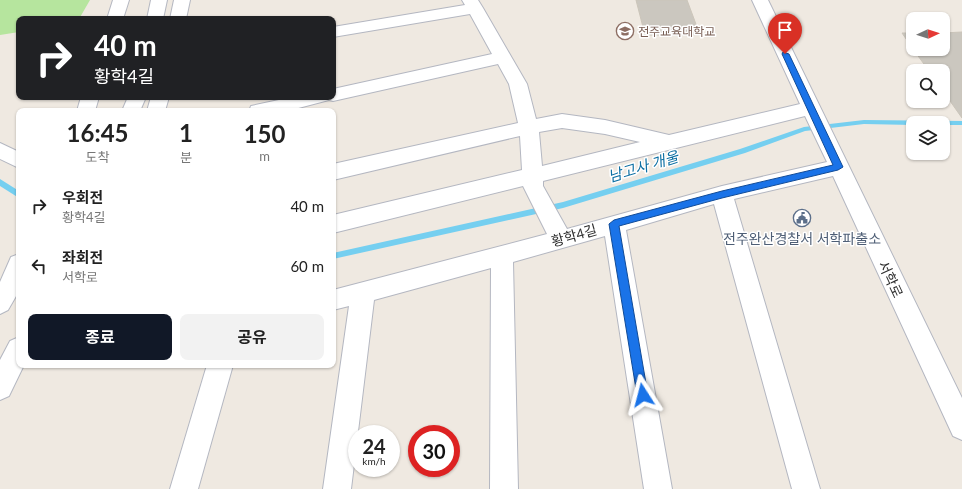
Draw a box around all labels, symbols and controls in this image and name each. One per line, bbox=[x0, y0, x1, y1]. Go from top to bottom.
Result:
north arrow bbox=[906, 12, 950, 56]
map controls bbox=[906, 12, 950, 160]
pin bbox=[768, 13, 802, 54]
icon: arrive bbox=[774, 19, 796, 41]
school or university icon: 전주교육대학교 bbox=[615, 21, 635, 41]
place label: 전주교육대학교 bbox=[638, 24, 715, 39]
text: 40 m bbox=[94, 28, 157, 62]
icon: right bbox=[28, 32, 80, 84]
button: search bbox=[906, 64, 950, 108]
text: 황학4길 bbox=[94, 65, 154, 87]
button: layers bbox=[906, 116, 950, 160]
text: 16:45 bbox=[67, 118, 128, 147]
text: 1 bbox=[179, 118, 193, 147]
text: 150 bbox=[244, 119, 285, 148]
water label: 남고사 개울 bbox=[606, 146, 681, 185]
text: m bbox=[259, 148, 270, 164]
text: 도착 bbox=[86, 149, 110, 165]
text: 분 bbox=[180, 149, 192, 165]
text: 우회전 bbox=[62, 188, 103, 206]
icon: right bbox=[28, 195, 50, 217]
text: 40 m bbox=[290, 197, 324, 215]
public building icon: 전주완산경찰서 서학파출소 bbox=[792, 208, 812, 228]
text: 황학4길 bbox=[62, 209, 105, 225]
street label: 황학4길 bbox=[549, 220, 599, 250]
place label: 전주완산경찰서 서학파출소 bbox=[723, 230, 881, 247]
text: 좌회전 bbox=[62, 248, 103, 266]
icon: left bbox=[28, 255, 50, 277]
text: 60 m bbox=[290, 257, 324, 275]
street label: 서학로 bbox=[875, 258, 907, 300]
text: 서학로 bbox=[62, 269, 98, 285]
button: 종료 bbox=[28, 314, 172, 360]
button: 공유 bbox=[180, 314, 324, 360]
position arrow bbox=[622, 374, 664, 416]
speed limit sign: 30 bbox=[408, 425, 460, 477]
text: 24 bbox=[362, 434, 386, 458]
text: km/h bbox=[362, 455, 386, 467]

